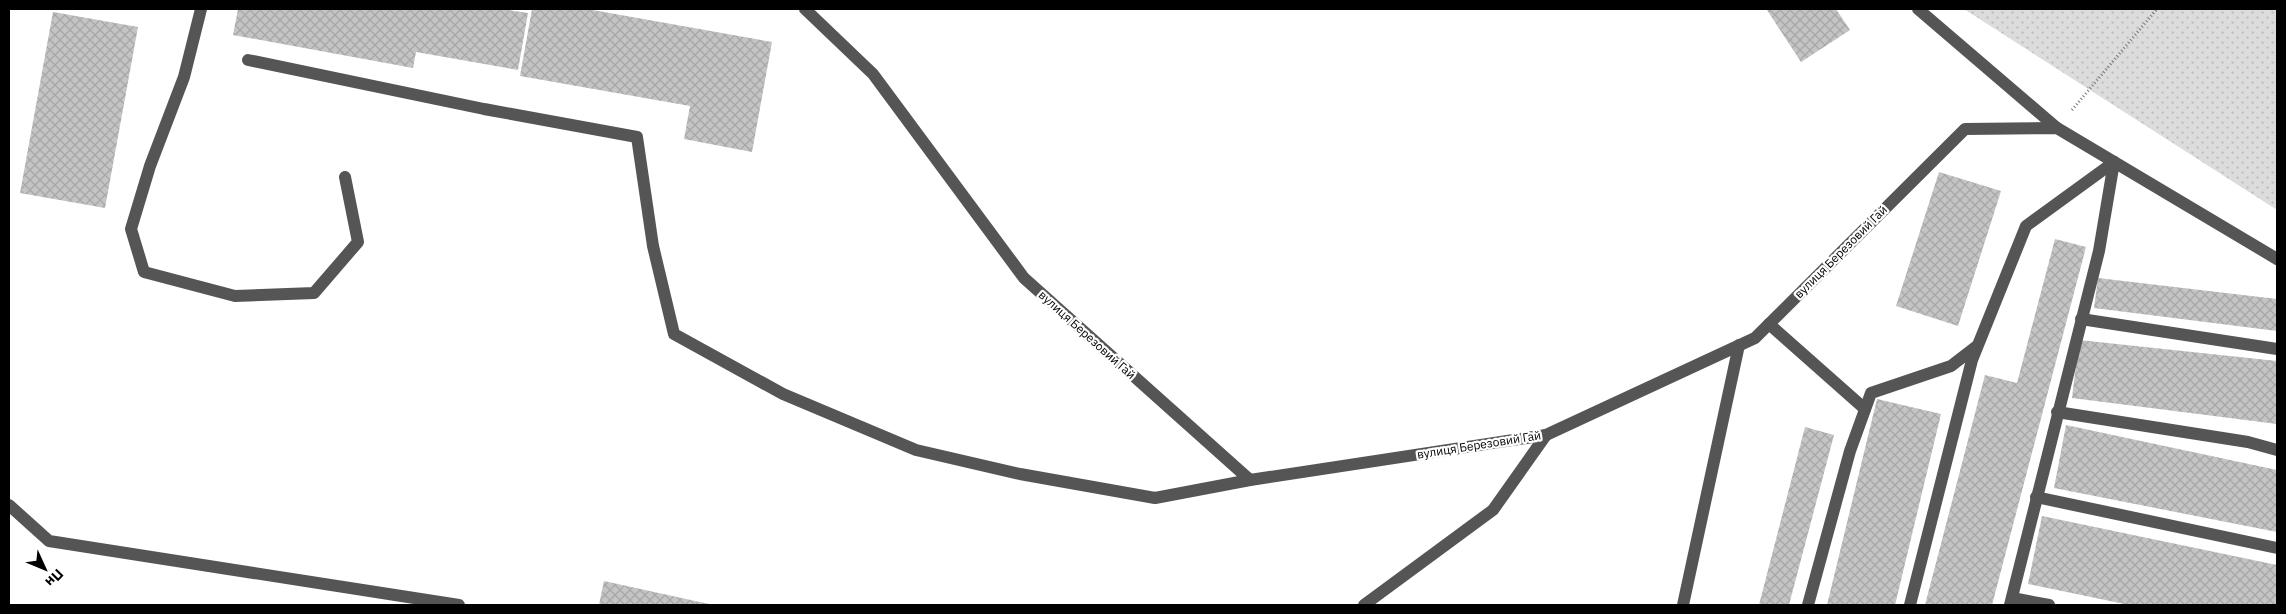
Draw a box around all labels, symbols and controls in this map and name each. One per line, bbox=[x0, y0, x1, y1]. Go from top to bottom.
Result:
street label: вулиця Березовий Гай bbox=[1791, 202, 1890, 301]
street label: вулиця Березовий Гай bbox=[1036, 287, 1139, 382]
street label: вулиця Березовий Гай bbox=[1416, 427, 1542, 462]
north arrow bbox=[20, 544, 70, 594]
text: Пн bbox=[41, 565, 67, 591]

